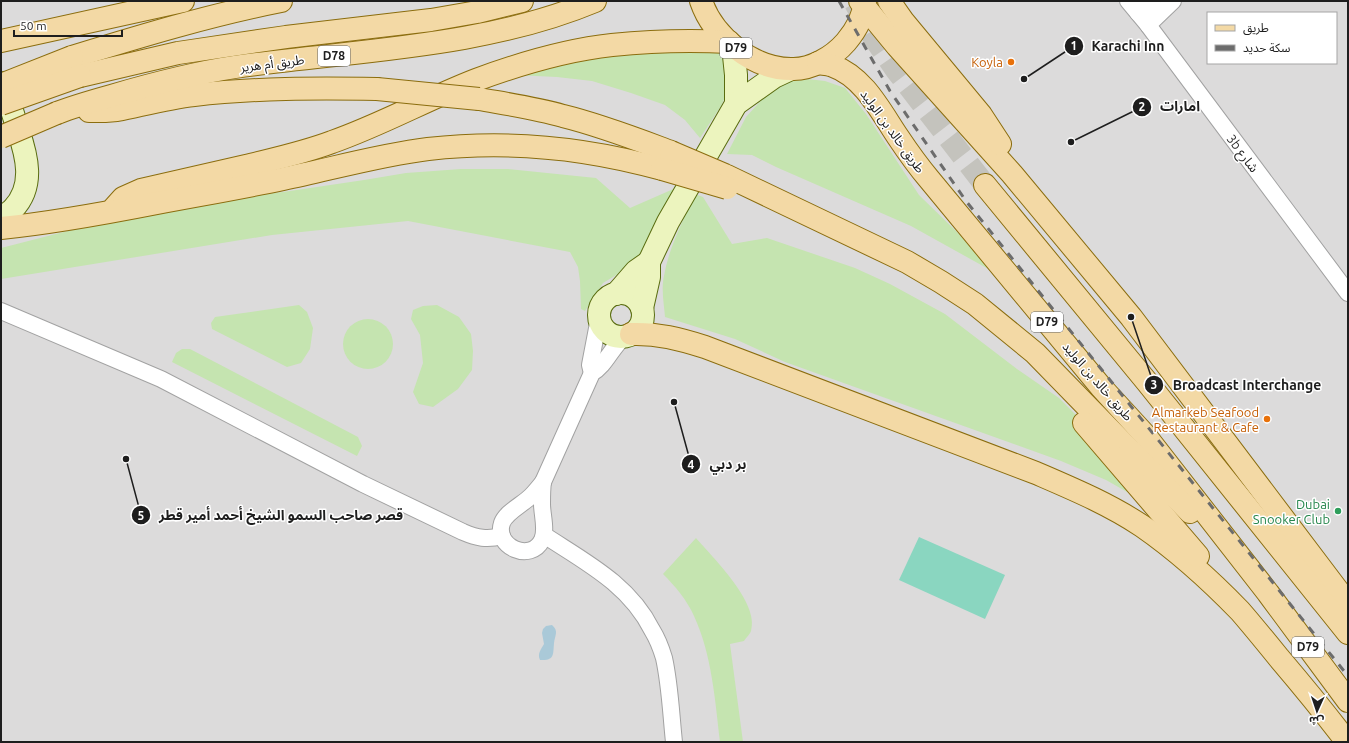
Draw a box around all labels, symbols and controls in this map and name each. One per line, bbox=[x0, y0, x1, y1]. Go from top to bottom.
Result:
scale bar bbox=[14, 12, 122, 38]
legend bbox=[1207, 12, 1337, 64]
text: 50 m bbox=[20, 19, 47, 32]
text: طريق bbox=[1243, 21, 1269, 36]
callout: Karachi Inn bbox=[1064, 33, 1173, 59]
road number: D79 bbox=[720, 38, 752, 58]
text: Karachi Inn bbox=[1092, 38, 1164, 54]
text: 1 bbox=[1071, 39, 1077, 52]
text: سكة حديد bbox=[1243, 41, 1291, 55]
road number: D78 bbox=[318, 46, 350, 66]
street label: طريق أم هرير bbox=[238, 51, 305, 77]
place label: Koyla bbox=[971, 55, 1003, 69]
marker: Koyla bbox=[1006, 57, 1016, 67]
street label: طريق خالد بن الوليد bbox=[857, 87, 928, 177]
callout: امارات bbox=[1132, 94, 1208, 120]
text: امارات bbox=[1160, 98, 1200, 115]
text: 2 bbox=[1139, 100, 1146, 113]
street label: 3b شارع bbox=[1221, 132, 1262, 177]
road number: D79 bbox=[1031, 312, 1063, 332]
street label: طريق خالد بن الوليد bbox=[1059, 339, 1136, 425]
callout: Broadcast Interchange bbox=[1144, 372, 1329, 398]
text: Broadcast Interchange bbox=[1173, 377, 1321, 393]
text: 3 bbox=[1151, 378, 1157, 391]
place label: Almarkeb Seafood Restaurant & Cafe bbox=[1152, 405, 1259, 434]
marker: Almarkeb Seafood Restaurant & Cafe bbox=[1262, 414, 1272, 424]
callout: بر دبي bbox=[681, 451, 754, 477]
text: بر دبي bbox=[710, 456, 746, 475]
text: 4 bbox=[688, 458, 695, 471]
place label: Dubai Snooker Club bbox=[1253, 497, 1330, 526]
callout: قصر صاحب السمو الشيخ أحمد أمير قطر bbox=[131, 502, 411, 528]
text: قصر صاحب السمو الشيخ أحمد أمير قطر bbox=[158, 506, 403, 525]
marker: Dubai Snooker Club bbox=[1333, 506, 1343, 516]
text: 5 bbox=[138, 509, 145, 522]
road number: D79 bbox=[1292, 637, 1324, 657]
north arrow bbox=[1297, 691, 1337, 731]
text: ش bbox=[1309, 714, 1324, 727]

